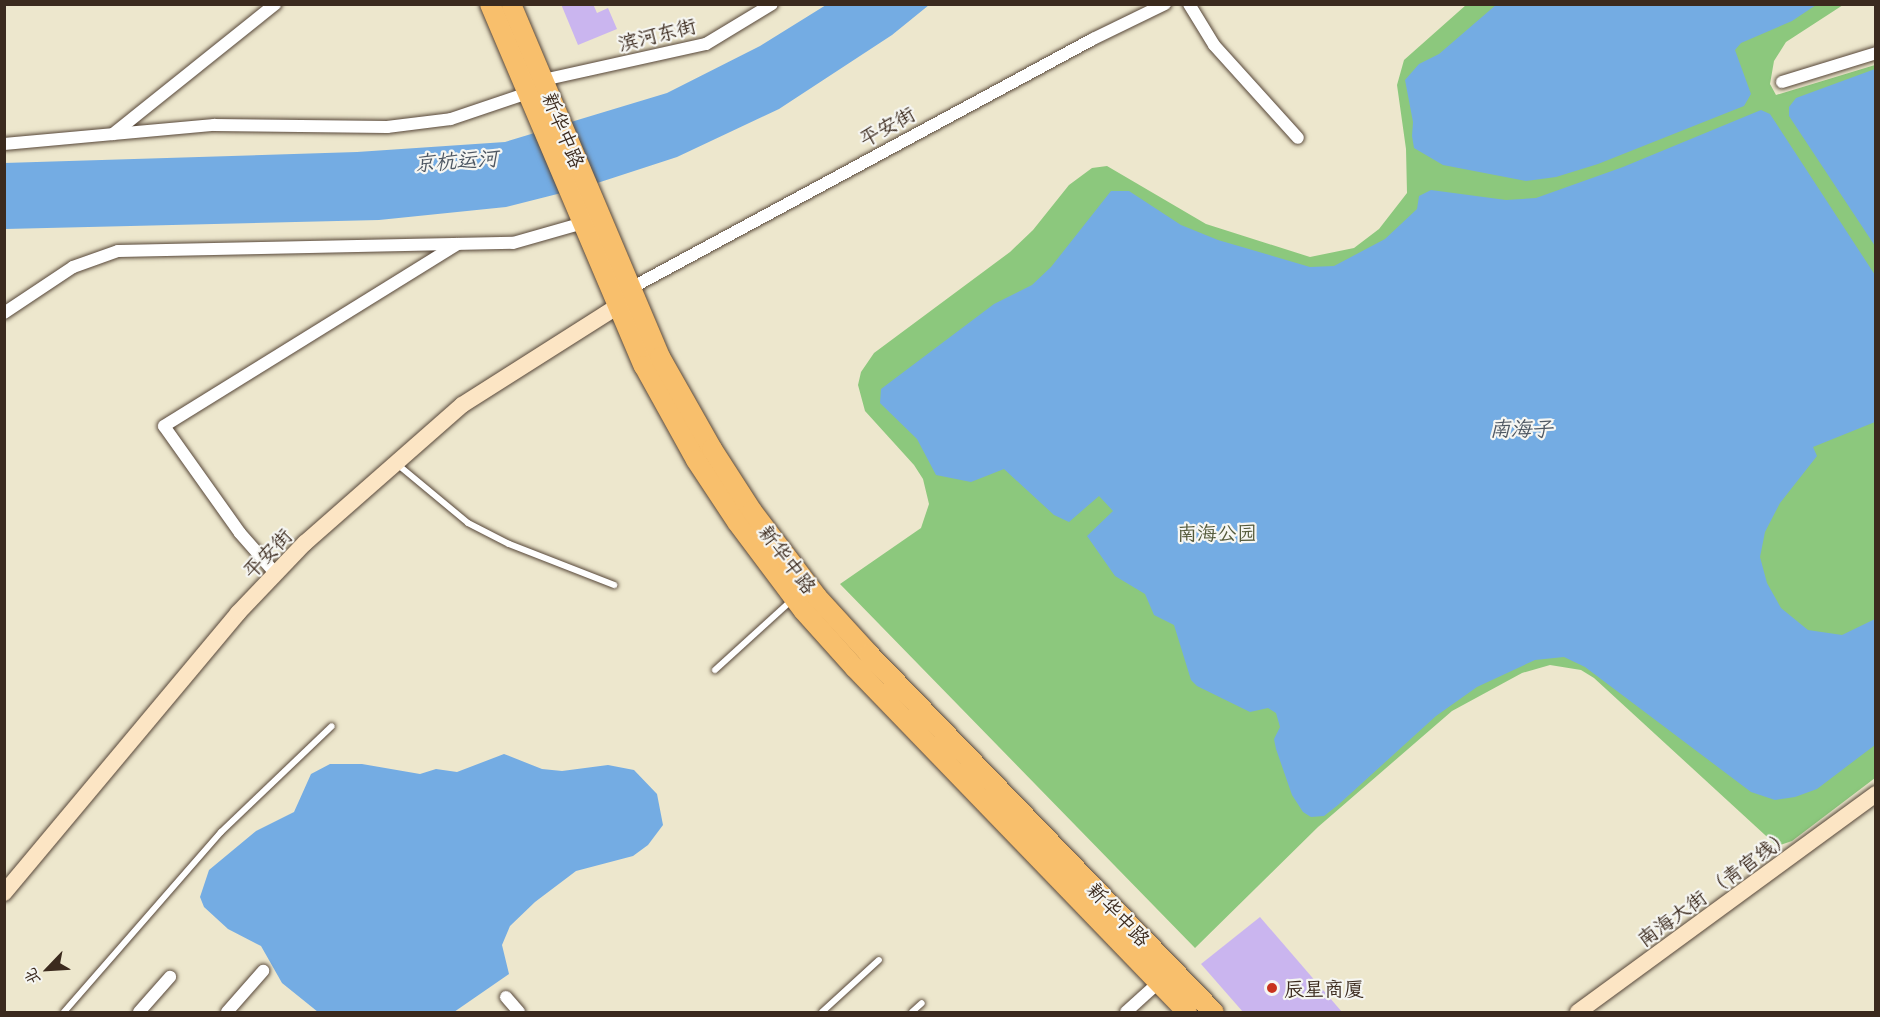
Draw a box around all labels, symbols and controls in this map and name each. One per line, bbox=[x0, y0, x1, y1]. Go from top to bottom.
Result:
street label: 滨河东街 bbox=[615, 13, 699, 55]
street label: 新华中路 bbox=[538, 88, 590, 172]
street label: 平安街 bbox=[855, 101, 919, 151]
water label: 京杭运河 bbox=[413, 146, 499, 176]
water label: 南海子 bbox=[1490, 416, 1552, 442]
street label: 新华中路 bbox=[754, 520, 822, 598]
park label: 南海公园 bbox=[1177, 520, 1257, 544]
street label: 平安街 bbox=[238, 523, 296, 583]
street label: 南海大街 （青官线） bbox=[1632, 823, 1796, 951]
street label: 新华中路 bbox=[1083, 877, 1155, 951]
north arrow bbox=[18, 939, 78, 999]
text: 北 bbox=[19, 965, 44, 988]
place label: 辰星商厦 bbox=[1284, 976, 1364, 1000]
marker: 辰星商厦 bbox=[1265, 981, 1279, 995]

